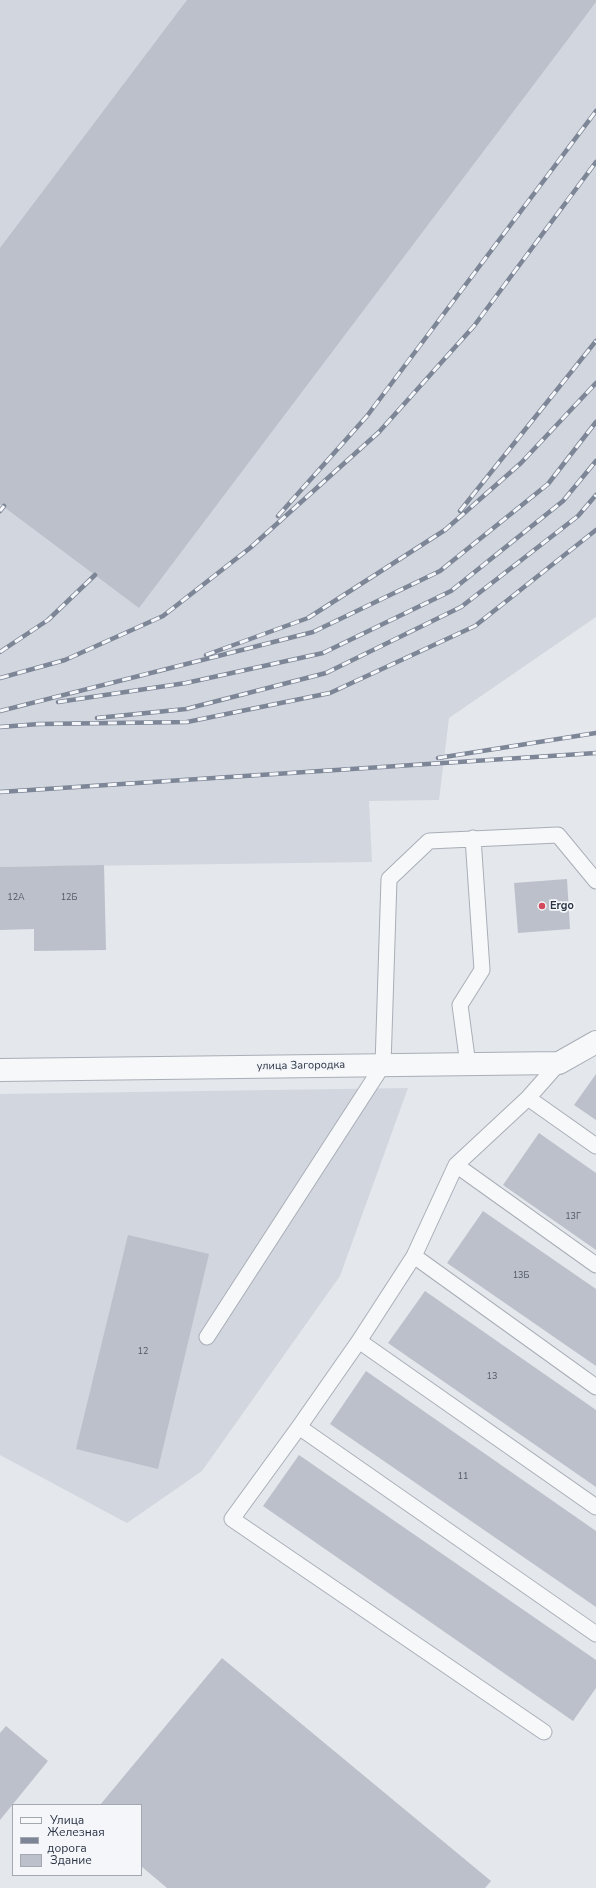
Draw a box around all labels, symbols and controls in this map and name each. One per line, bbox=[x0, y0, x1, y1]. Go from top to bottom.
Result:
house number: 12А bbox=[7, 893, 25, 903]
house number: 12Б bbox=[61, 893, 77, 903]
place label: Ergo bbox=[550, 899, 574, 913]
marker: Ergo bbox=[537, 901, 547, 911]
street label: улица Загородка bbox=[257, 1059, 345, 1073]
house number: 13Г bbox=[565, 1212, 581, 1222]
house number: 13Б bbox=[513, 1271, 529, 1281]
house number: 12 bbox=[138, 1347, 148, 1357]
house number: 13 bbox=[487, 1372, 497, 1382]
house number: 11 bbox=[458, 1472, 468, 1482]
legend bbox=[12, 1804, 142, 1876]
text: Улица bbox=[50, 1812, 84, 1828]
text: Железная дорога bbox=[47, 1824, 105, 1856]
text: Здание bbox=[50, 1852, 92, 1868]

